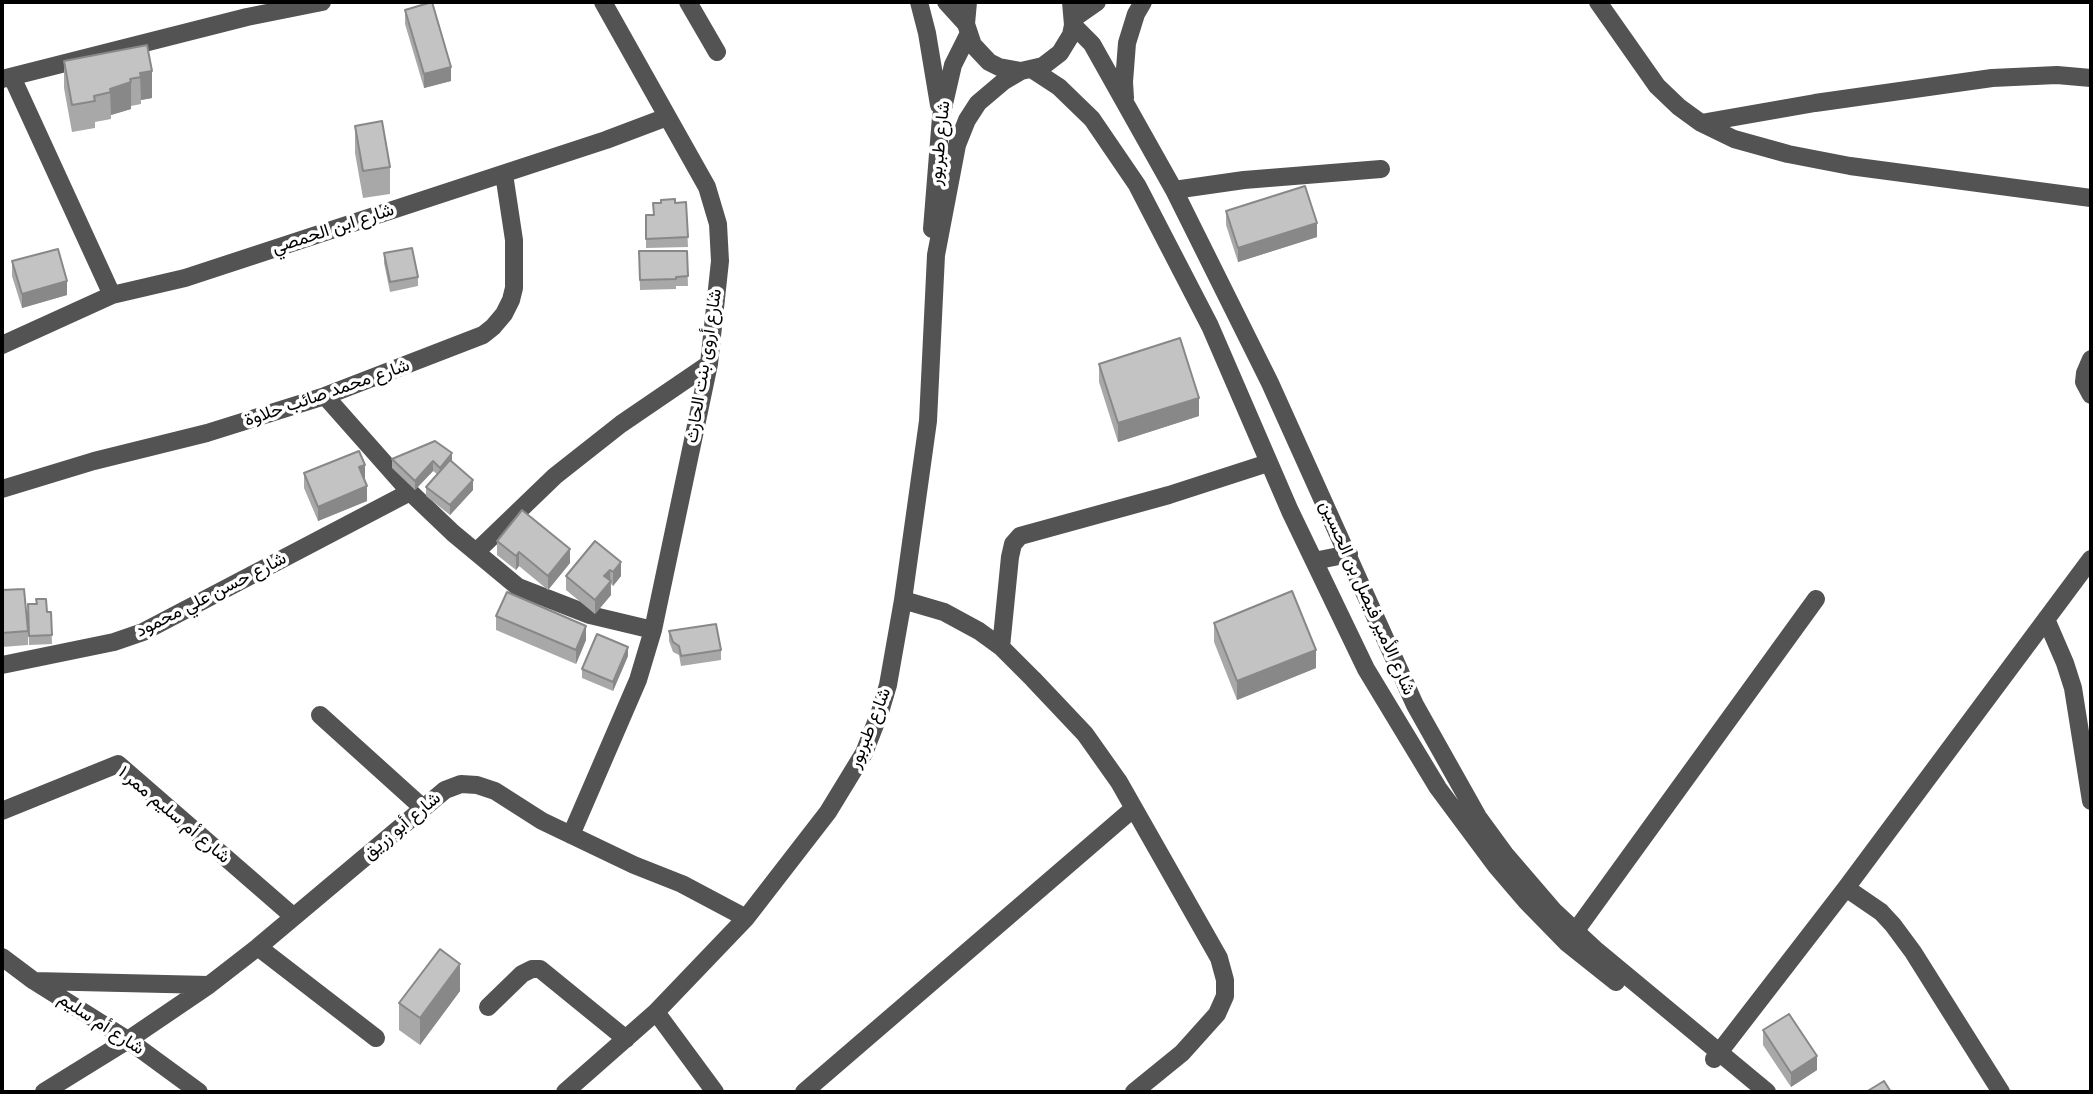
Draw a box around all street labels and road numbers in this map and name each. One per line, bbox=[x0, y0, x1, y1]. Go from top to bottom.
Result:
street label: شارع طبربور bbox=[925, 100, 955, 186]
street label: شارع ابن الحمصي bbox=[269, 199, 397, 259]
street label: شارع أروى بنت الحارث bbox=[681, 287, 727, 445]
street label: شارع محمد صائب حلاوة bbox=[242, 355, 412, 431]
street label: شارع الأمير فيصل بن الحسين bbox=[1314, 497, 1420, 699]
street label: شارع حسن علي محمود bbox=[132, 548, 290, 642]
street label: شارع طبربور bbox=[844, 685, 896, 771]
street label: شارع أم سليم ممر ١ bbox=[114, 762, 234, 868]
street label: شارع أبو زريق bbox=[359, 787, 445, 865]
street label: شارع أم سليم bbox=[54, 988, 148, 1060]

